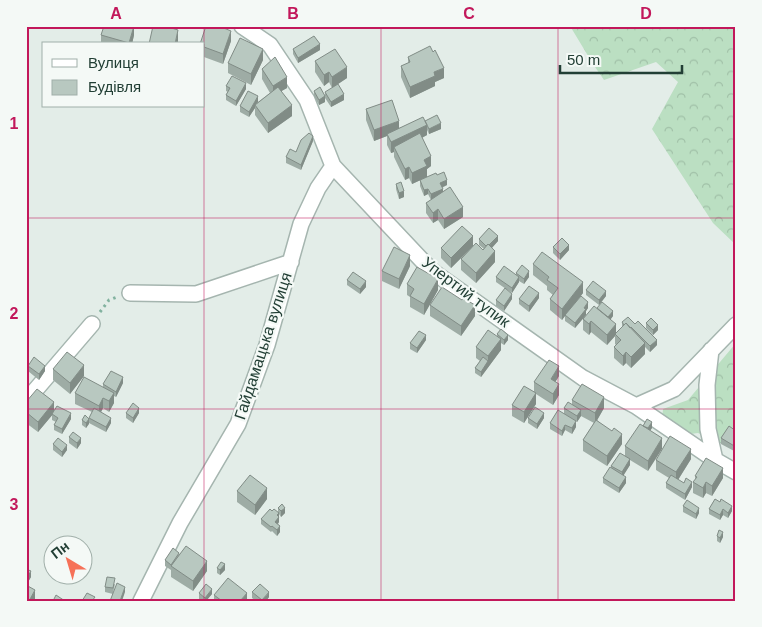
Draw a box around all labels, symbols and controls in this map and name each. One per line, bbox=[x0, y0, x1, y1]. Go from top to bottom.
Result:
text: A bbox=[110, 5, 122, 22]
text: B bbox=[287, 5, 299, 22]
text: C bbox=[463, 5, 475, 22]
text: D bbox=[640, 5, 652, 22]
legend bbox=[42, 42, 205, 108]
scale bar bbox=[560, 42, 682, 74]
text: 50 m bbox=[567, 51, 600, 68]
text: Вулиця bbox=[88, 54, 139, 71]
text: Будівля bbox=[88, 78, 141, 95]
text: 1 bbox=[10, 115, 19, 132]
street label: Упертий тупик bbox=[419, 254, 514, 331]
street label: Гайдамацька вулиця bbox=[231, 270, 295, 422]
text: 2 bbox=[10, 305, 19, 322]
text: 3 bbox=[10, 496, 19, 513]
north arrow bbox=[42, 534, 92, 584]
text: Пн bbox=[48, 538, 72, 562]

